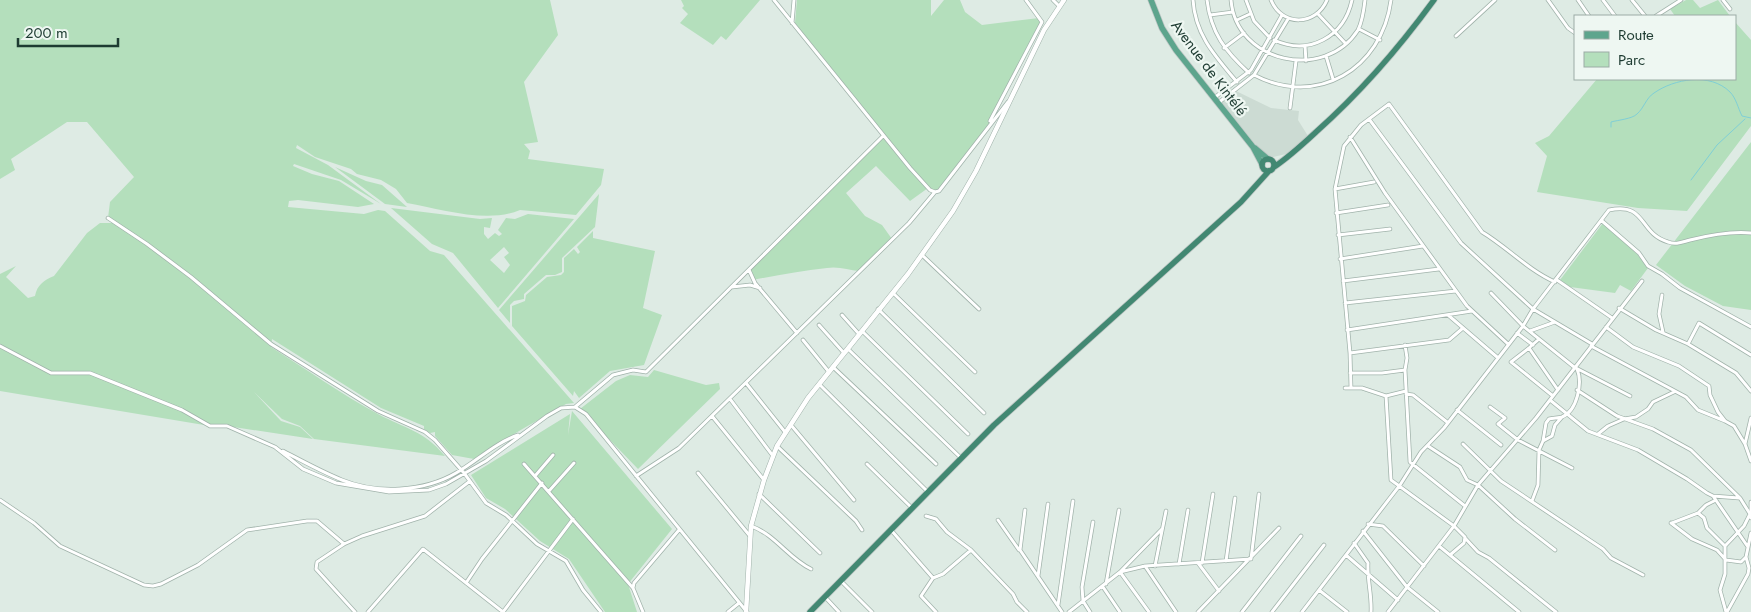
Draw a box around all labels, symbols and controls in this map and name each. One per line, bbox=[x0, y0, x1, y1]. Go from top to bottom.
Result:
scale bar bbox=[18, 15, 118, 47]
legend bbox=[1574, 15, 1736, 80]
street label: Avenue de Kintélé bbox=[1166, 16, 1252, 121]
text: 200 m bbox=[25, 22, 68, 44]
text: Route bbox=[1618, 24, 1654, 46]
text: Parc bbox=[1618, 49, 1645, 71]

